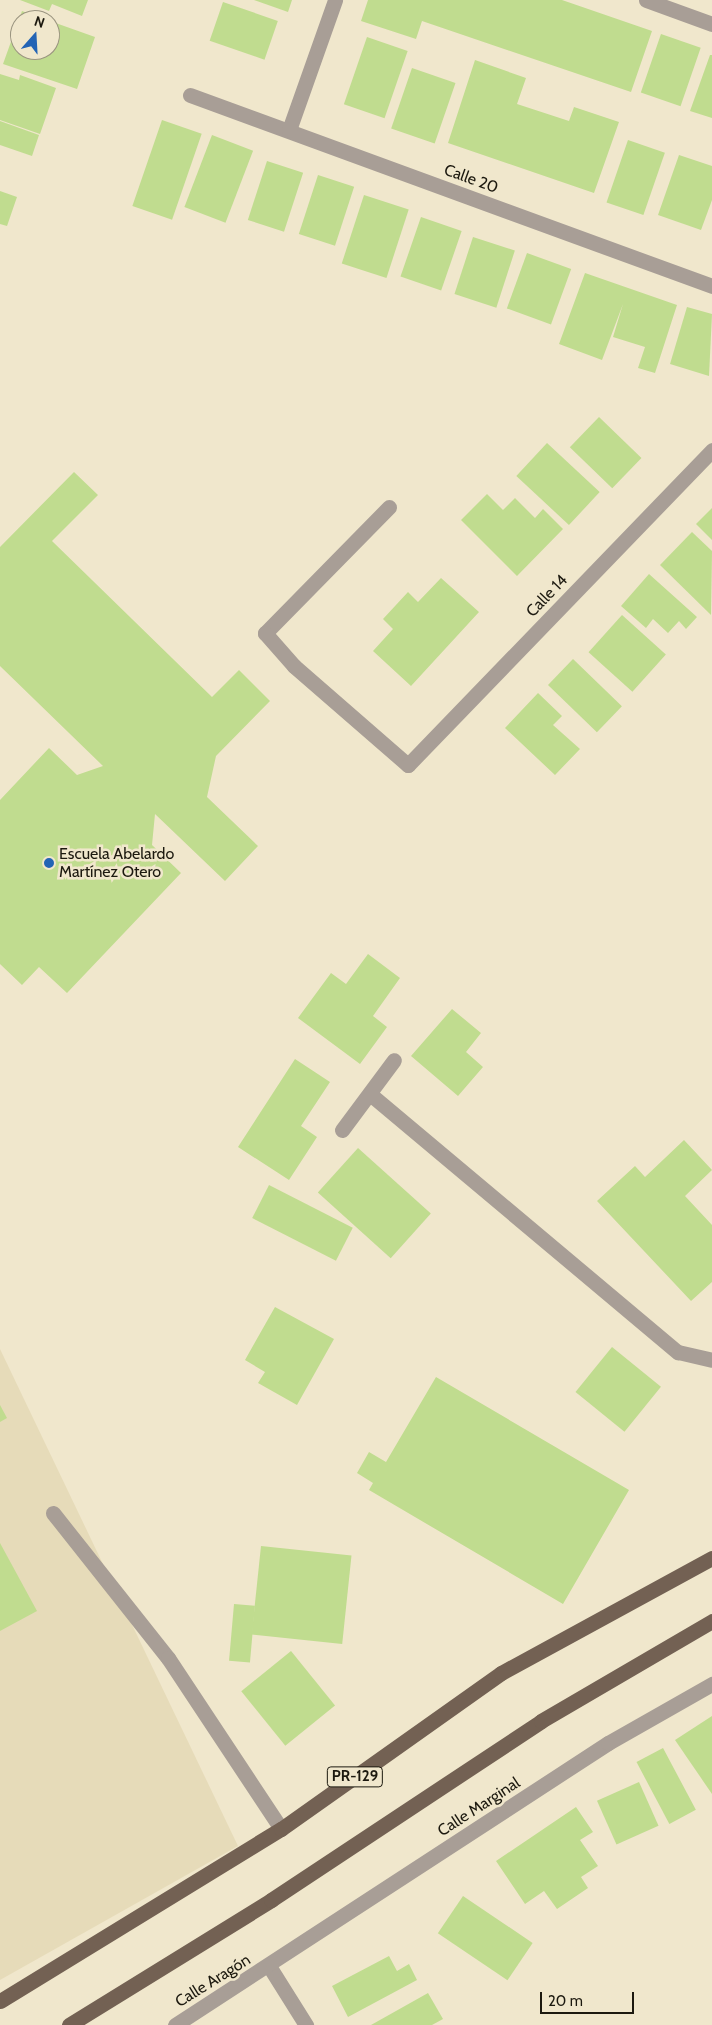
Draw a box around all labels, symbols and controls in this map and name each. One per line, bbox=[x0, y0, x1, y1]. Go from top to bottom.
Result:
north arrow bbox=[10, 10, 60, 60]
text: N bbox=[32, 12, 47, 32]
street label: Calle 20 bbox=[441, 160, 501, 198]
street label: Calle 14 bbox=[522, 571, 572, 621]
place label: Escuela Abelardo Martínez Otero bbox=[59, 844, 174, 882]
marker: Escuela Abelardo Martínez Otero bbox=[43, 857, 55, 869]
road number: PR-129 bbox=[326, 1764, 384, 1790]
street label: Calle Marginal bbox=[434, 1773, 524, 1841]
street label: Calle Aragón bbox=[172, 1950, 254, 2012]
scale bar bbox=[542, 1982, 636, 2014]
text: 20 m bbox=[548, 1992, 583, 2010]

